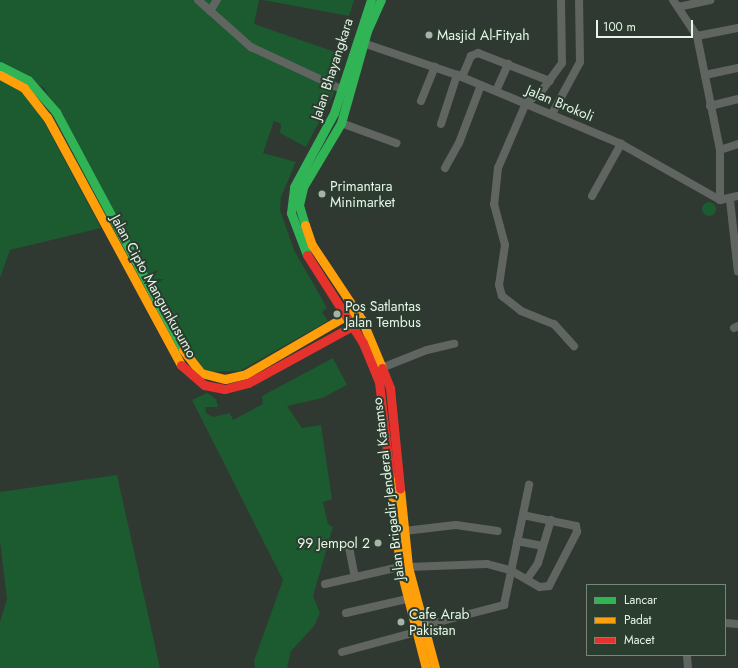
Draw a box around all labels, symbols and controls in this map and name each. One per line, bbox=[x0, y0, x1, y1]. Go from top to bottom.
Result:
scale bar bbox=[598, 12, 695, 38]
street label: Jalan Bhayangkara bbox=[308, 16, 356, 122]
text: 100 m bbox=[603, 18, 636, 36]
place label: Masjid Al-Fityah bbox=[437, 27, 530, 43]
marker: Masjid Al-Fityah bbox=[424, 30, 434, 40]
street label: Jalan Brokoli bbox=[524, 81, 596, 125]
place label: Primantara Minimarket bbox=[330, 178, 395, 210]
marker: Primantara Minimarket bbox=[317, 189, 327, 199]
street label: Jalan Cipto Mangunkusumo bbox=[108, 212, 200, 360]
place label: Pos Satlantas Jalan Tembus bbox=[345, 298, 421, 330]
marker: Pos Satlantas Jalan Tembus bbox=[332, 309, 342, 319]
street label: Jalan Brigadir Jenderal Katamso bbox=[368, 397, 408, 581]
place label: 99 Jempol 2 bbox=[297, 535, 370, 551]
marker: 99 Jempol 2 bbox=[373, 538, 383, 548]
legend bbox=[586, 584, 726, 656]
text: Lancar bbox=[624, 591, 657, 609]
place label: Cafe Arab Pakistan bbox=[409, 606, 469, 638]
text: Padat bbox=[624, 611, 651, 629]
marker: Cafe Arab Pakistan bbox=[396, 617, 406, 627]
text: Macet bbox=[624, 631, 654, 649]

